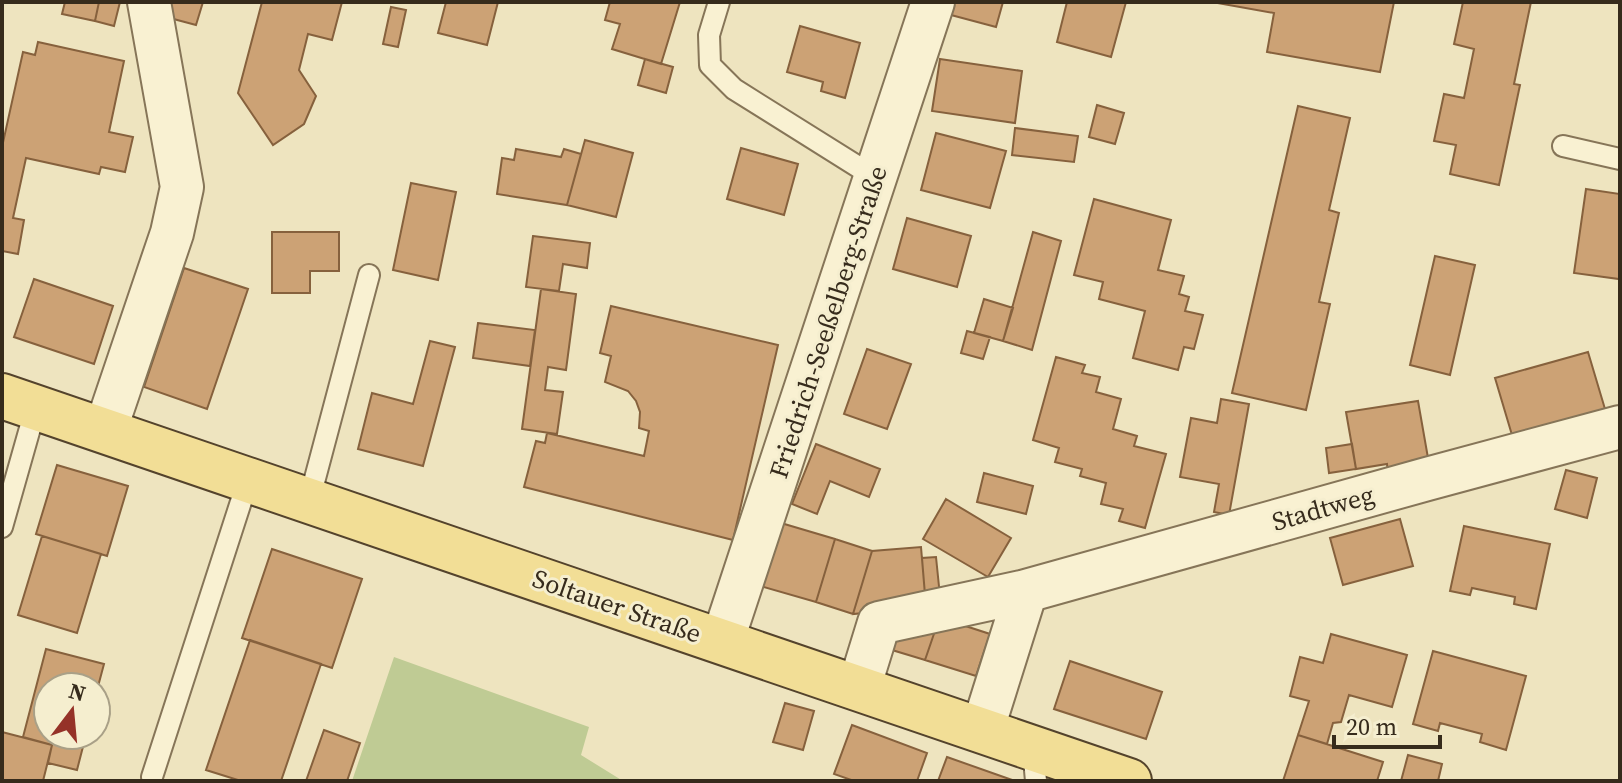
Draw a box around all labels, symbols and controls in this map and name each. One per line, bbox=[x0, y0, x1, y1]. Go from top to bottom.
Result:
street label: Friedrich-Seeßelberg-Straße bbox=[760, 161, 896, 483]
street label: Stadtweg bbox=[1268, 476, 1378, 540]
street label: Soltauer Straße bbox=[528, 560, 706, 652]
north arrow bbox=[32, 671, 112, 751]
text: N bbox=[66, 675, 89, 708]
scale bar bbox=[1334, 699, 1440, 749]
text: 20 m bbox=[1346, 710, 1397, 743]

